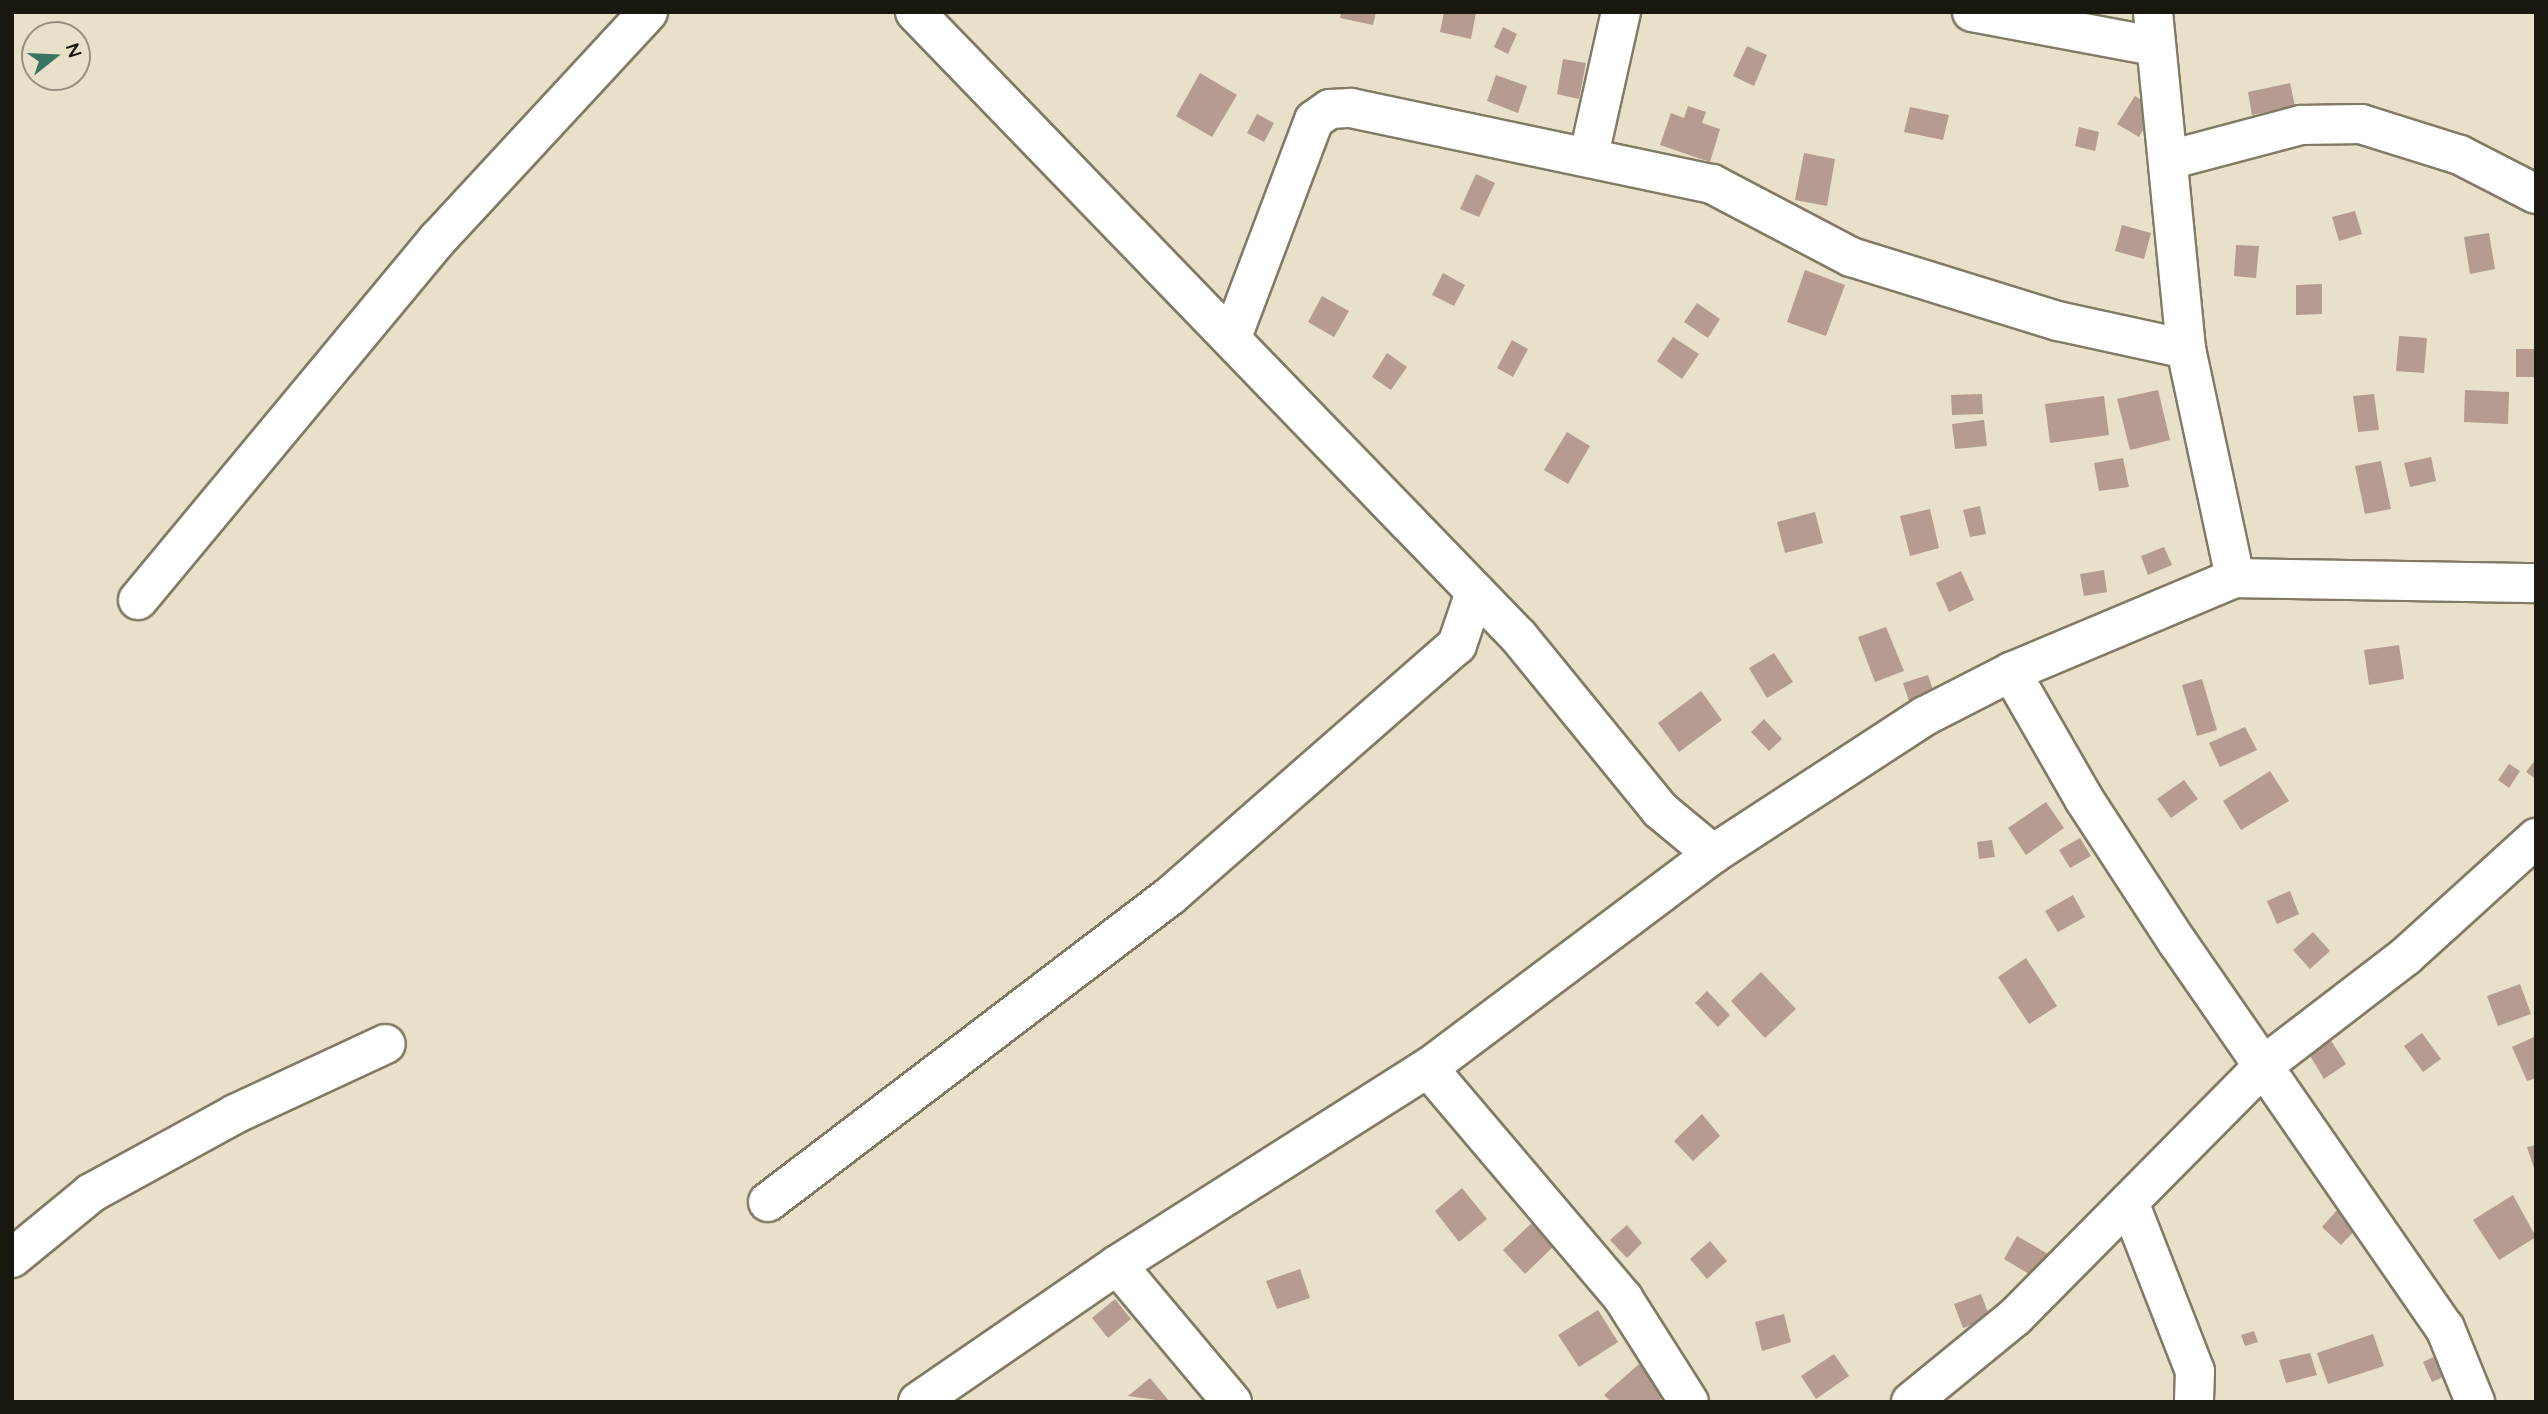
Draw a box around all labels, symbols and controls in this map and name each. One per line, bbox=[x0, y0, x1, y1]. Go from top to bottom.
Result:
north arrow bbox=[21, 21, 91, 91]
text: N bbox=[60, 40, 88, 60]

